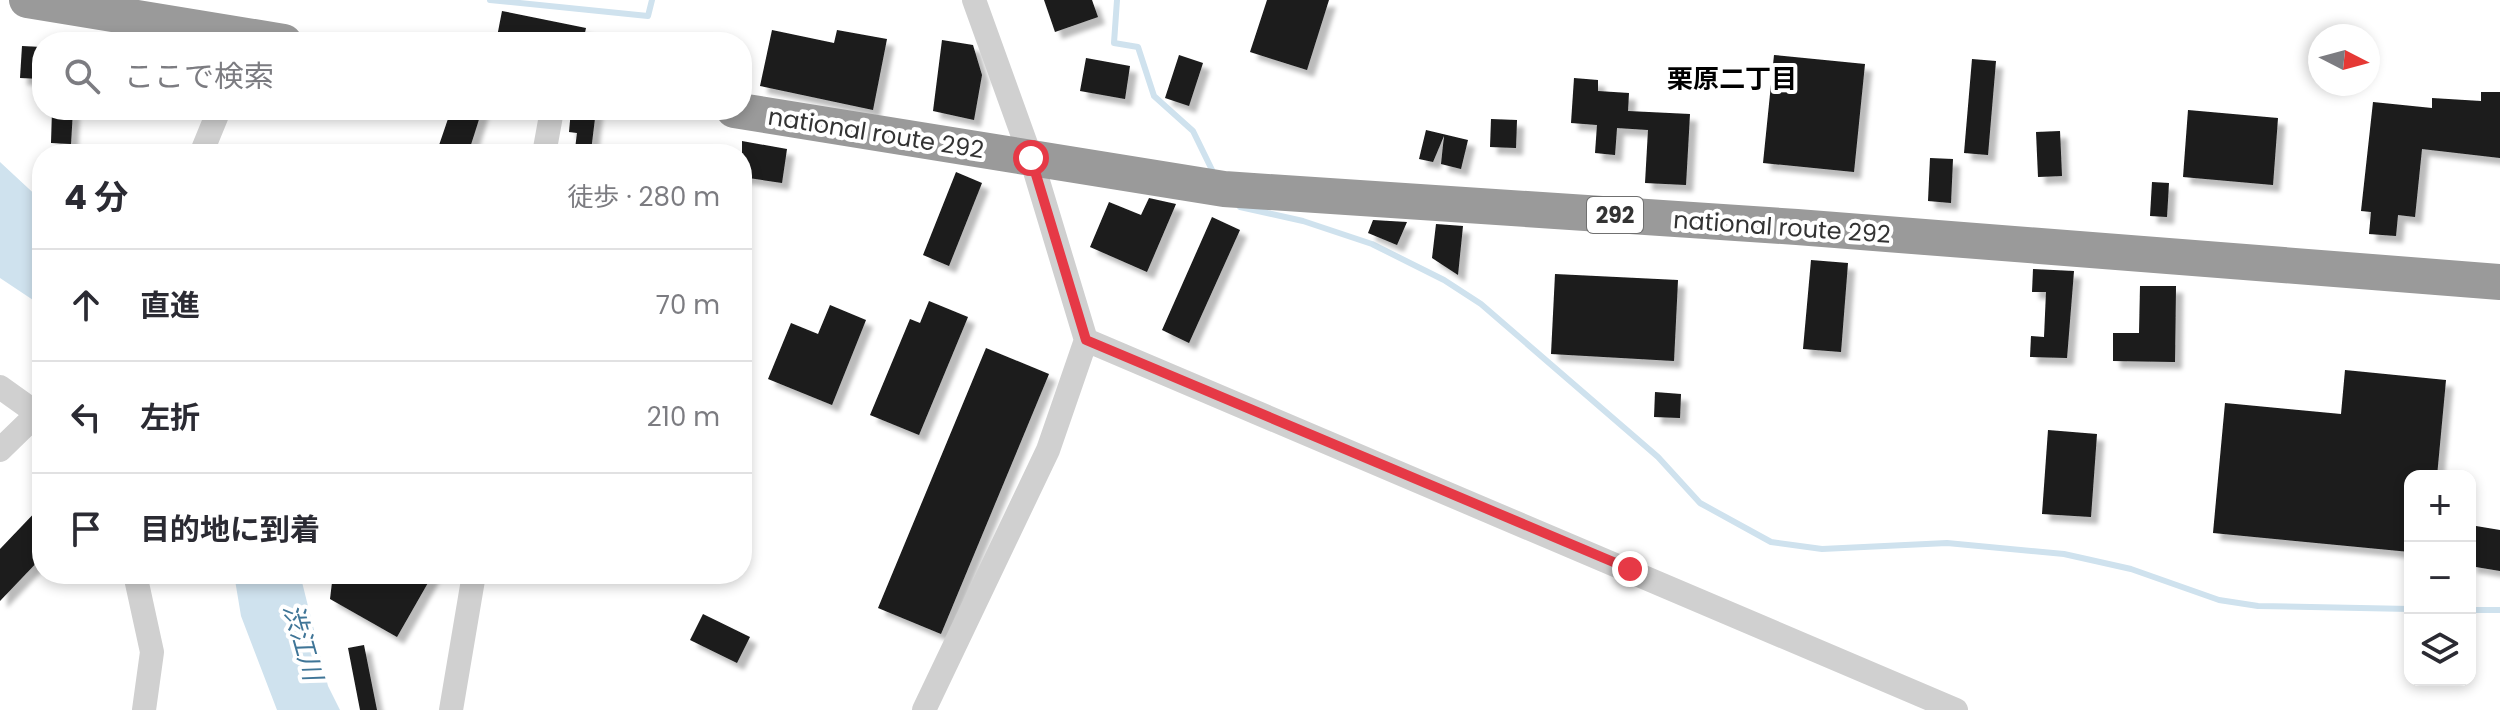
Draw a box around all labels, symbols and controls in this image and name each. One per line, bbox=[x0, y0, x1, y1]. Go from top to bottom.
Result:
north arrow bbox=[2308, 24, 2380, 96]
search box bbox=[32, 32, 752, 120]
icon: search bbox=[60, 54, 104, 98]
text: ここで検索 bbox=[124, 55, 274, 98]
district label: 栗原二丁目 bbox=[1667, 61, 1797, 97]
street label: national route 292 bbox=[766, 100, 986, 166]
route start bbox=[1013, 140, 1049, 176]
text: 4 分 bbox=[64, 173, 128, 221]
text: 徒歩 · 280 m bbox=[567, 179, 720, 215]
road number: 292 bbox=[1587, 197, 1643, 233]
street label: national route 292 bbox=[1672, 203, 1892, 251]
icon: ahead bbox=[64, 283, 108, 327]
text: 直進 bbox=[140, 284, 200, 327]
text: 70 m bbox=[656, 287, 720, 323]
icon: left bbox=[64, 395, 108, 439]
text: 左折 bbox=[140, 396, 200, 439]
text: 210 m bbox=[647, 399, 720, 435]
map controls bbox=[2404, 470, 2476, 686]
button: + bbox=[2404, 470, 2476, 542]
icon: arrive bbox=[64, 507, 108, 551]
text: 目的地に到着 bbox=[140, 508, 320, 551]
button: − bbox=[2404, 542, 2476, 614]
route end bbox=[1612, 551, 1648, 587]
water label: 渋江川 bbox=[275, 600, 332, 687]
button: layers bbox=[2404, 614, 2476, 686]

